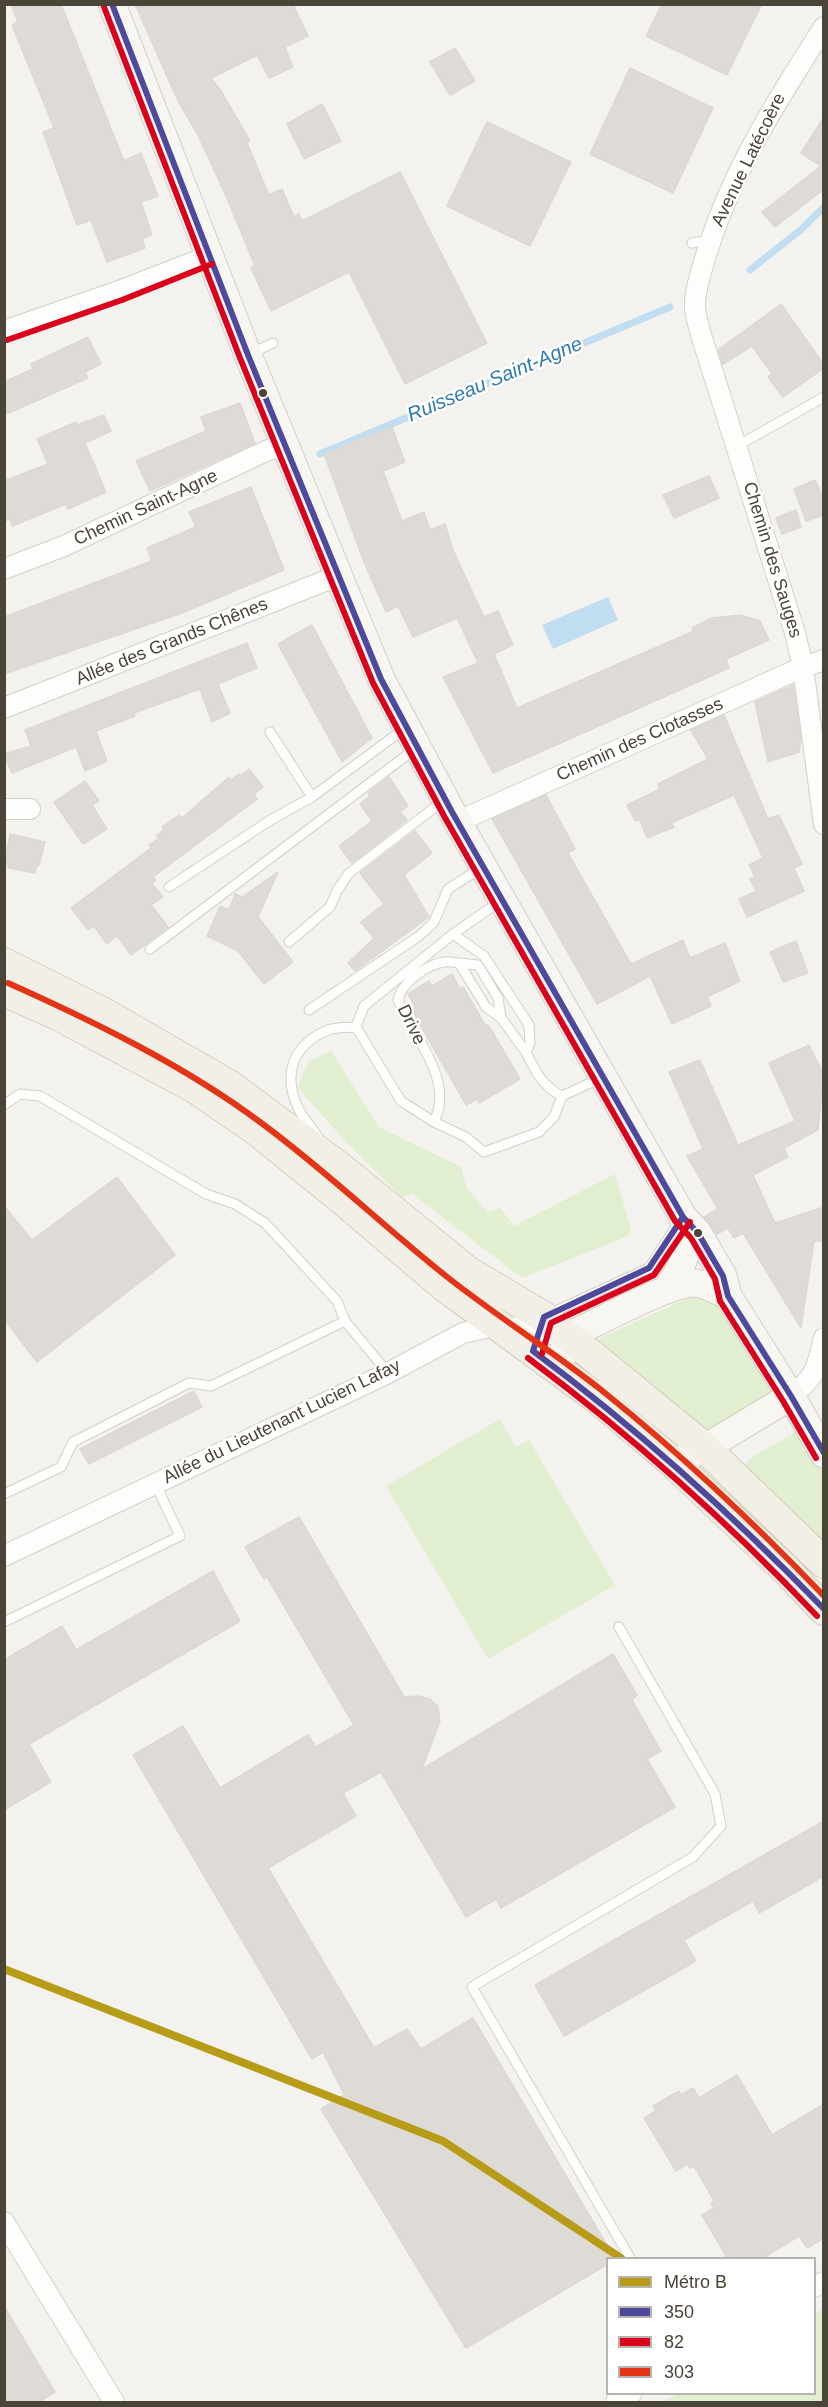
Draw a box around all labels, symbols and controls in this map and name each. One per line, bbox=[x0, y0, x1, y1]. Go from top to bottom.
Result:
street label: Avenue Latécoère bbox=[707, 90, 791, 230]
water label: Ruisseau Saint-Agne bbox=[404, 332, 586, 428]
unlabelled marker bbox=[257, 387, 269, 399]
street label: Chemin Saint-Agne bbox=[71, 465, 221, 551]
street label: Chemin des Sauges bbox=[738, 479, 806, 641]
street label: Allée des Grands Chênes bbox=[73, 594, 271, 690]
street label: Chemin des Clotasses bbox=[553, 694, 727, 786]
street label: Drive bbox=[392, 1001, 430, 1049]
unlabelled marker bbox=[692, 1227, 704, 1239]
street label: Allée du Lieutenant Lucien Lafay bbox=[160, 1355, 404, 1489]
legend bbox=[606, 2257, 816, 2395]
text: Métro B bbox=[664, 2272, 727, 2292]
text: 350 bbox=[664, 2302, 694, 2322]
text: 82 bbox=[664, 2332, 684, 2352]
text: 303 bbox=[664, 2362, 694, 2382]

